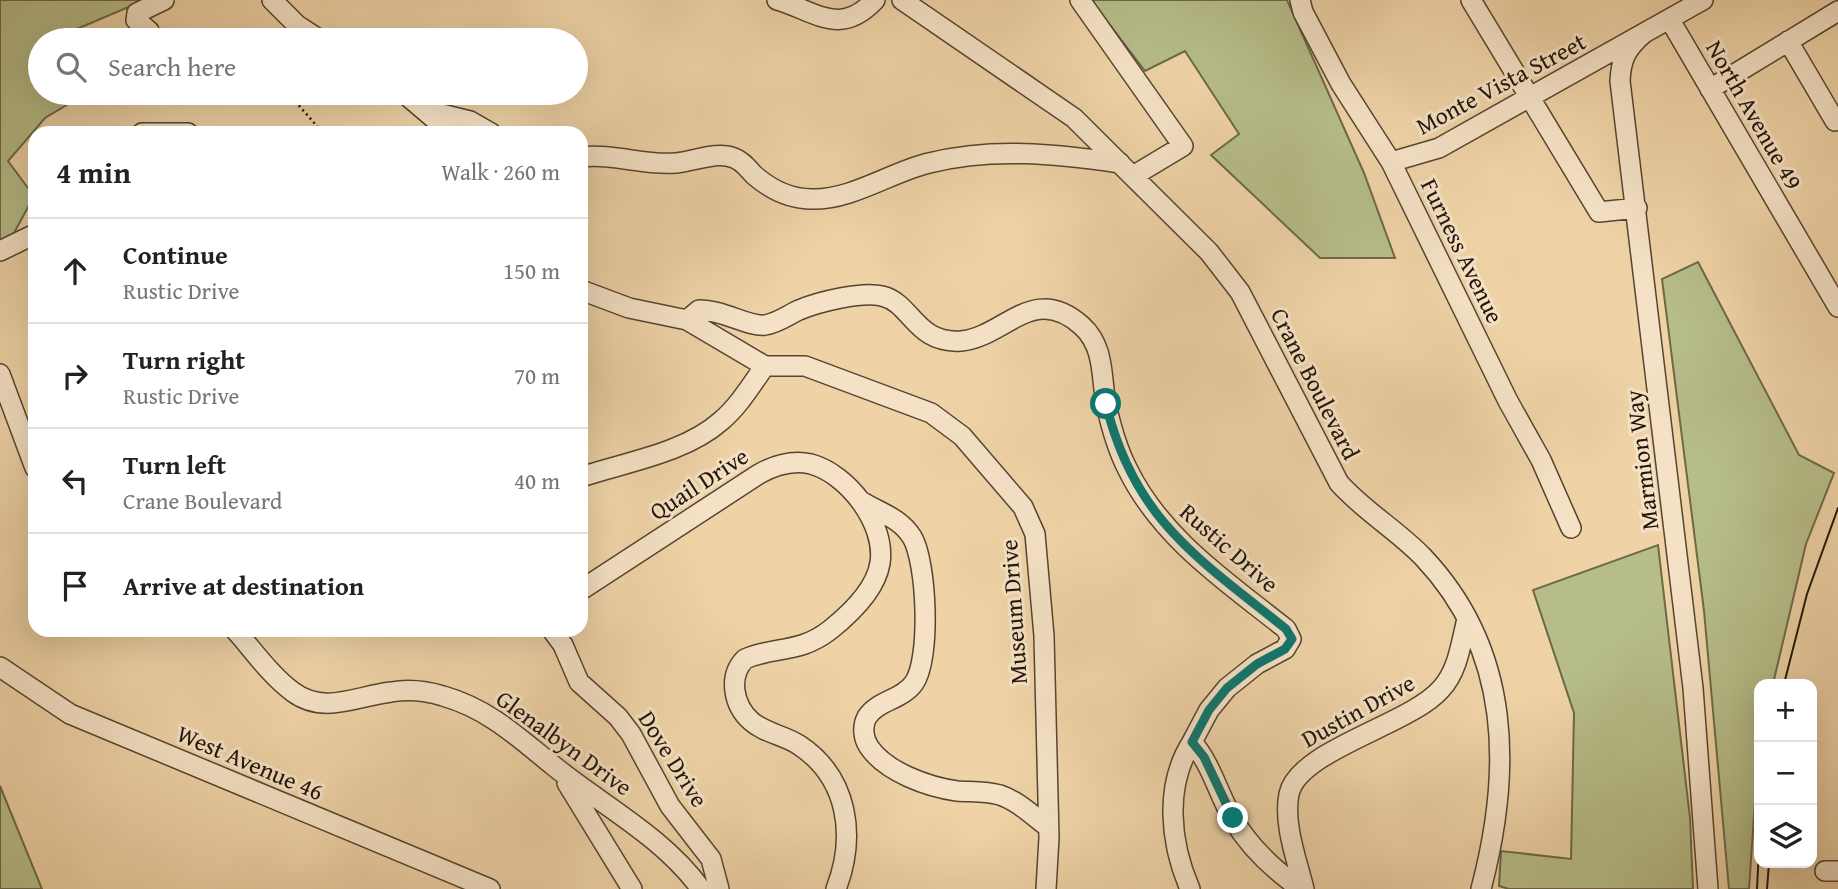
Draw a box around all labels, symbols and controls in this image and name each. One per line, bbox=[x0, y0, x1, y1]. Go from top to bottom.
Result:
street label: Monte Vista Street bbox=[1409, 24, 1593, 143]
search box bbox=[28, 28, 588, 105]
street label: North Avenue 49 bbox=[1697, 34, 1811, 196]
text: Search here bbox=[108, 47, 236, 86]
icon: search bbox=[52, 48, 90, 86]
text: 4 min bbox=[56, 150, 131, 194]
text: Walk · 260 m bbox=[441, 155, 560, 188]
street label: Furness Avenue bbox=[1412, 172, 1513, 329]
text: Continue bbox=[123, 235, 228, 274]
icon: ahead bbox=[56, 252, 94, 290]
text: 150 m bbox=[503, 254, 560, 287]
text: Rustic Drive bbox=[123, 274, 239, 307]
street label: Crane Boulevard bbox=[1262, 302, 1369, 466]
text: Turn right bbox=[123, 340, 245, 379]
icon: right bbox=[56, 357, 94, 395]
text: 70 m bbox=[514, 359, 560, 392]
text: Rustic Drive bbox=[123, 379, 239, 412]
route start bbox=[1090, 388, 1121, 419]
street label: Marmion Way bbox=[1616, 388, 1667, 532]
street label: Quail Drive bbox=[642, 439, 755, 529]
text: Turn left bbox=[123, 445, 226, 484]
icon: left bbox=[56, 462, 94, 500]
text: 40 m bbox=[514, 464, 560, 497]
text: Crane Boulevard bbox=[123, 484, 282, 517]
street label: Rustic Drive bbox=[1172, 495, 1287, 601]
street label: Museum Drive bbox=[991, 538, 1036, 686]
text: Arrive at destination bbox=[123, 566, 364, 605]
icon: arrive bbox=[56, 567, 94, 605]
street label: Dustin Drive bbox=[1295, 665, 1421, 756]
map controls bbox=[1754, 679, 1817, 868]
button: + bbox=[1754, 679, 1817, 742]
street label: Glenalbyn Drive bbox=[489, 681, 640, 804]
street label: Dove Drive bbox=[630, 704, 717, 814]
street label: West Avenue 46 bbox=[171, 716, 329, 809]
button: − bbox=[1754, 742, 1817, 805]
route end bbox=[1217, 802, 1248, 833]
button: layers bbox=[1754, 805, 1817, 868]

